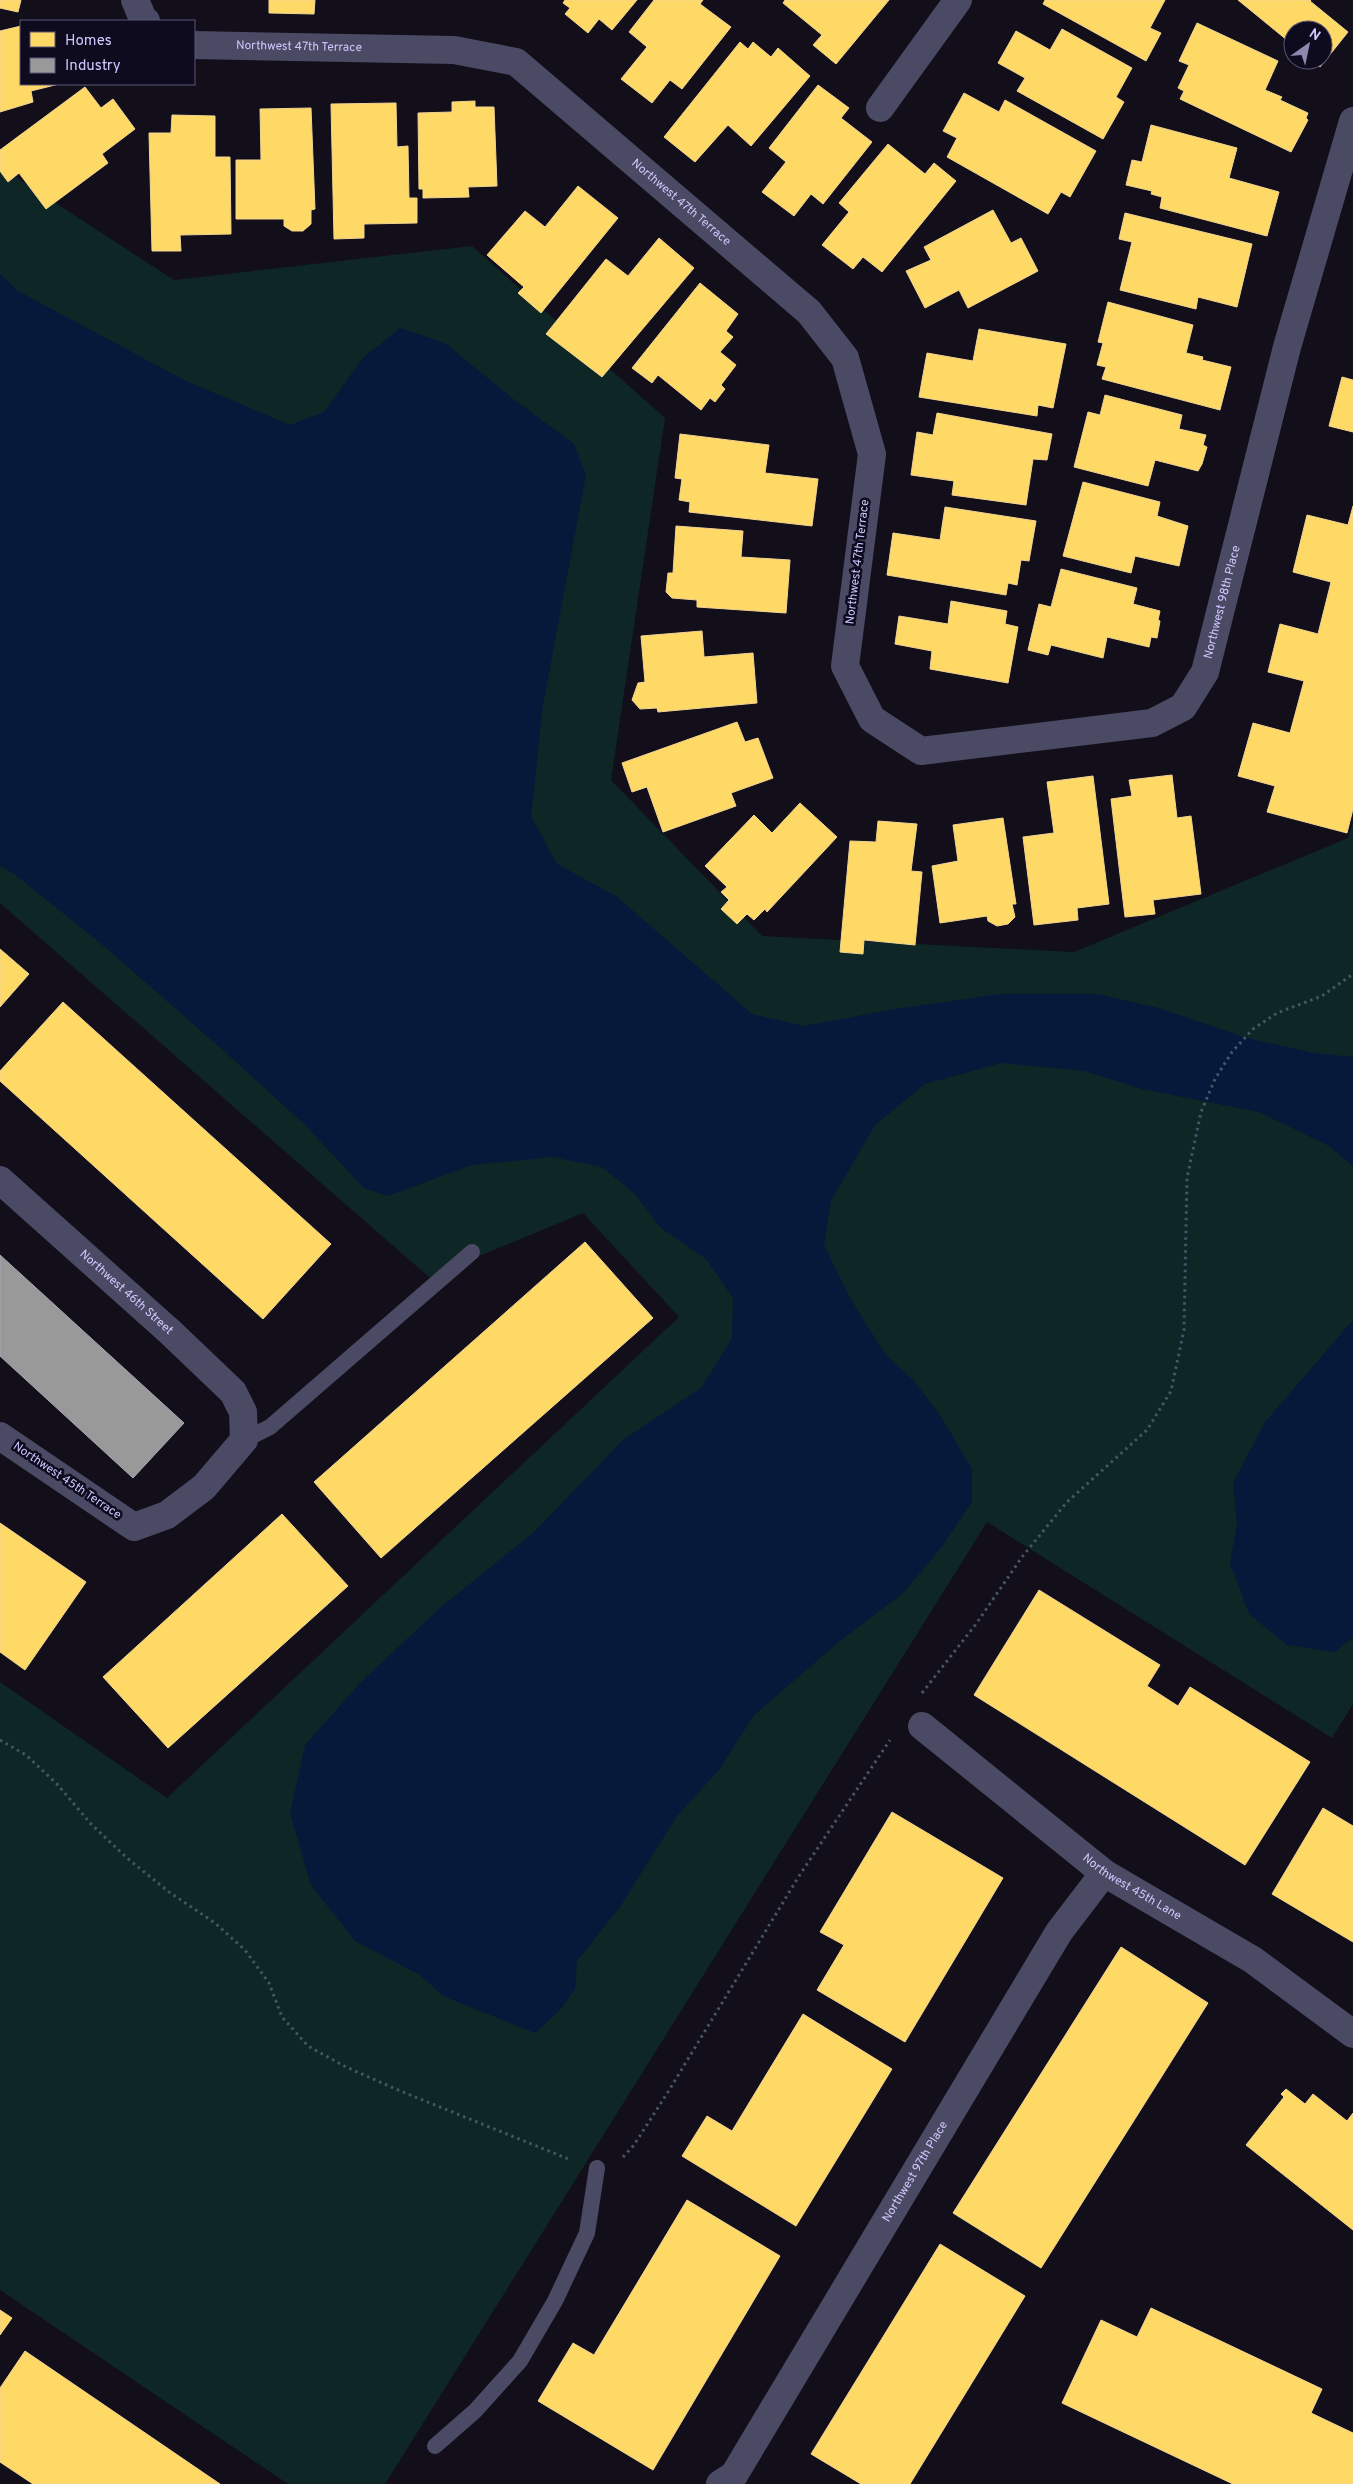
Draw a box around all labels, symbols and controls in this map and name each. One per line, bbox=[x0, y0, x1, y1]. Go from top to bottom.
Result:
legend bbox=[20, 20, 195, 85]
north arrow bbox=[1283, 20, 1333, 70]
text: N bbox=[1305, 25, 1323, 45]
text: Homes bbox=[65, 32, 112, 51]
street label: Northwest 47th Terrace bbox=[236, 38, 362, 56]
text: Industry bbox=[65, 57, 121, 76]
street label: Northwest 47th Terrace bbox=[628, 156, 734, 250]
street label: Northwest 47th Terrace bbox=[842, 499, 874, 625]
street label: Northwest 98th Place bbox=[1201, 544, 1245, 661]
street label: Northwest 46th Street bbox=[76, 1247, 176, 1339]
street label: Northwest 45th Terrace bbox=[10, 1439, 124, 1523]
street label: Northwest 45th Lane bbox=[1079, 1850, 1184, 1924]
street label: Northwest 97th Place bbox=[879, 2118, 952, 2225]

